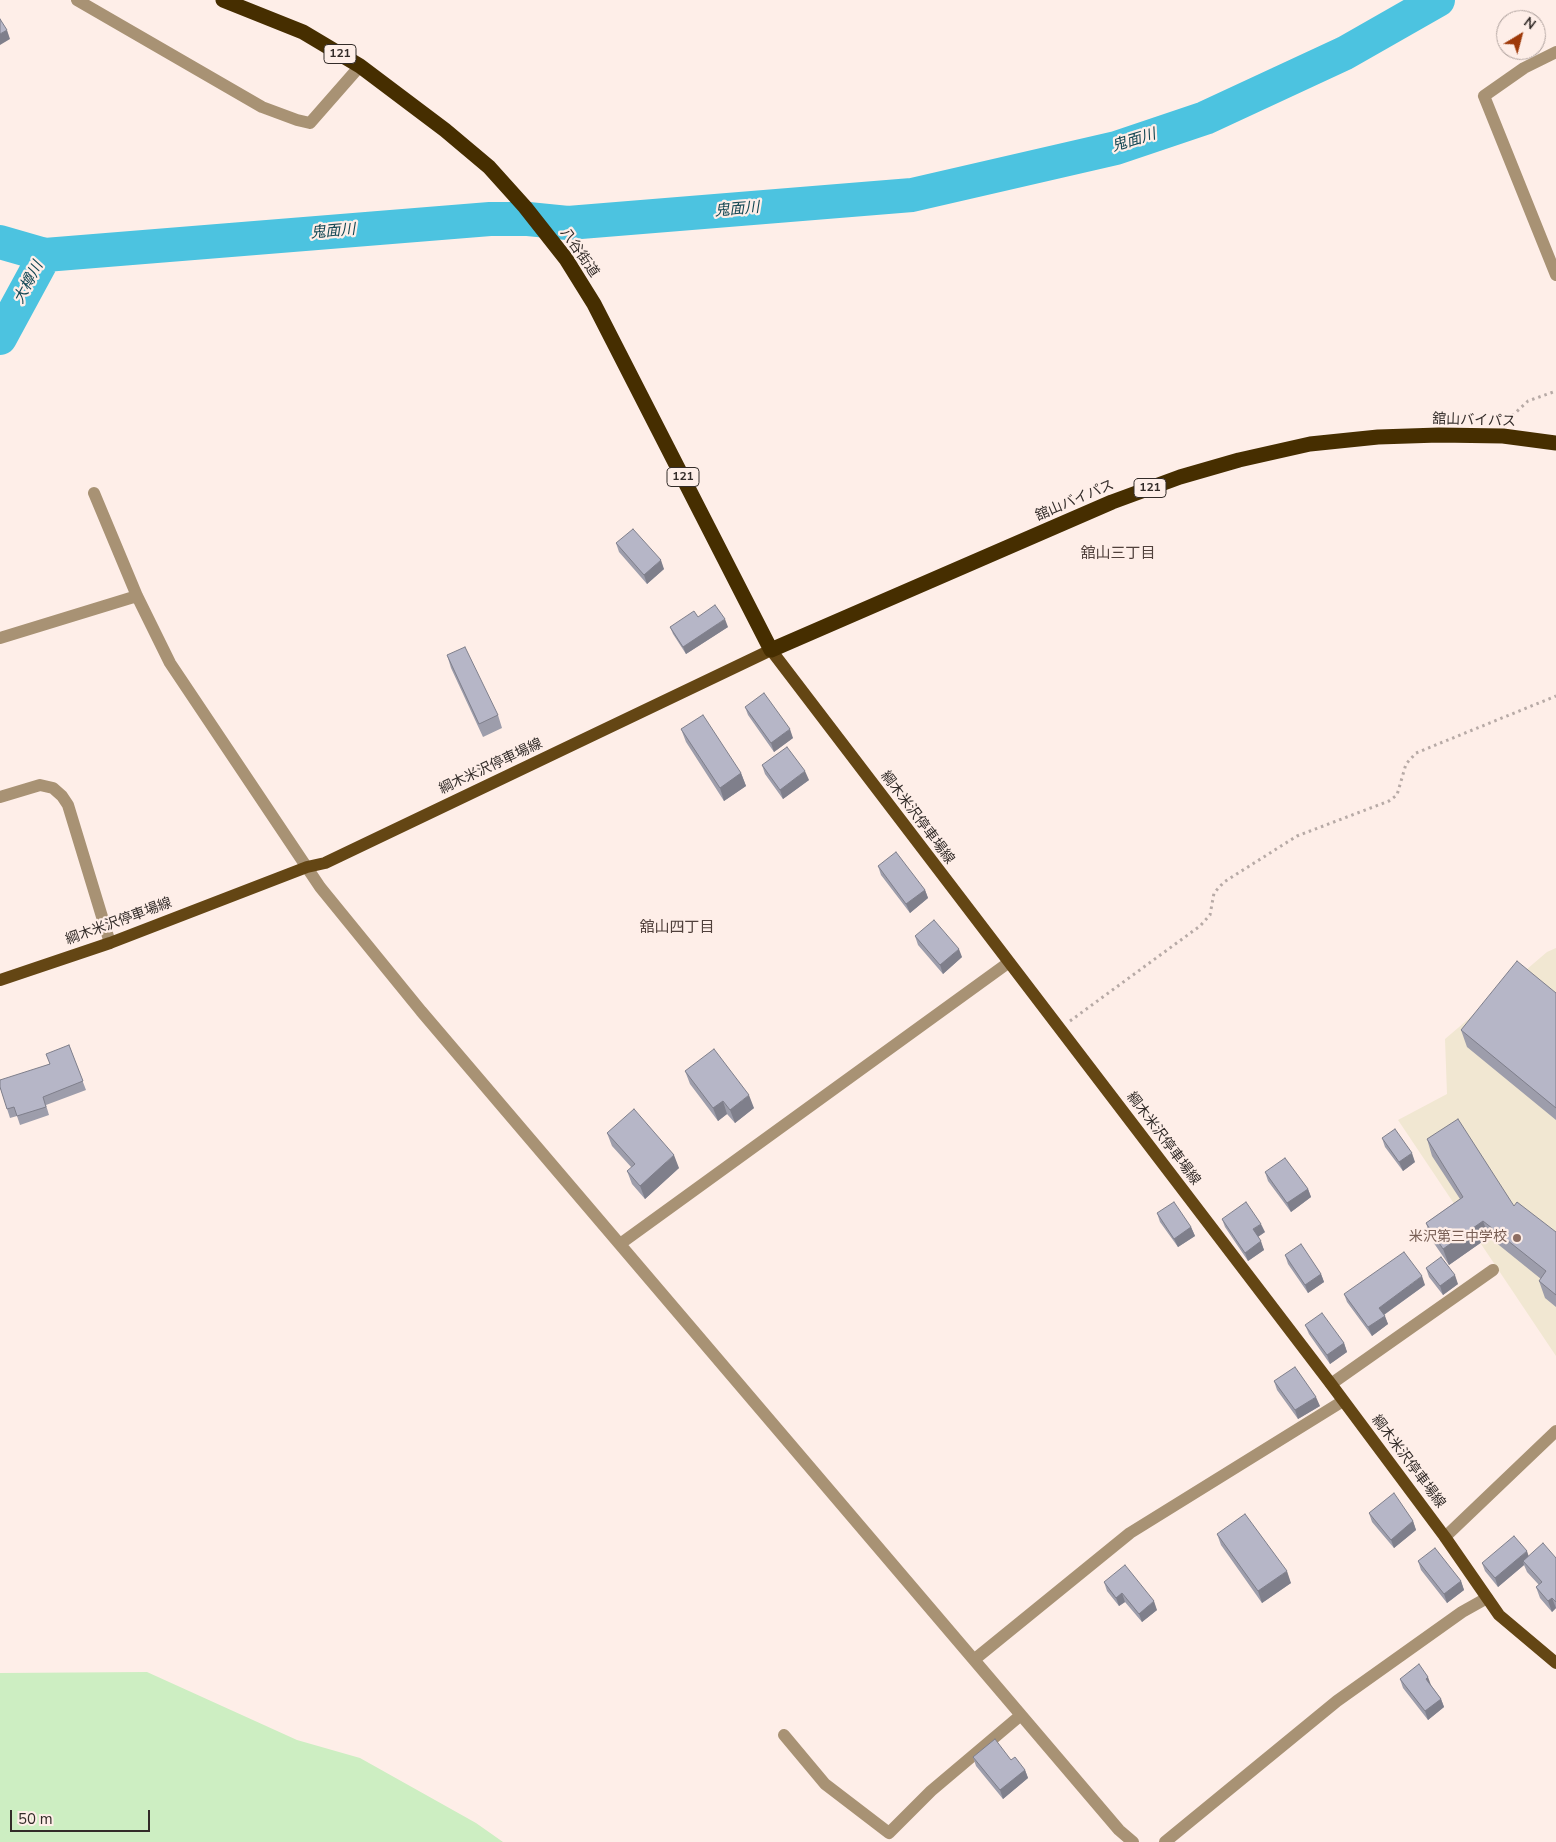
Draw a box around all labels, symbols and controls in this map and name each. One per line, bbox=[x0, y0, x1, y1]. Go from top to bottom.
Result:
north arrow bbox=[1496, 10, 1546, 60]
text: N bbox=[1520, 13, 1540, 34]
road number: 121 bbox=[324, 44, 356, 64]
water label: 鬼面川 bbox=[1110, 126, 1158, 156]
water label: 鬼面川 bbox=[714, 199, 760, 221]
water label: 鬼面川 bbox=[310, 221, 356, 243]
street label: 八谷街道 bbox=[556, 225, 602, 281]
water label: 大樽川 bbox=[10, 259, 48, 307]
street label: 舘山バイパス bbox=[1432, 411, 1516, 431]
road number: 121 bbox=[667, 468, 699, 487]
street label: 舘山バイパス bbox=[1033, 477, 1117, 525]
road number: 121 bbox=[1134, 478, 1166, 498]
district label: 舘山三丁目 bbox=[1081, 545, 1155, 563]
street label: 綱木米沢停車場線 bbox=[437, 736, 545, 798]
street label: 綱木米沢停車場線 bbox=[877, 768, 957, 868]
street label: 綱木米沢停車場線 bbox=[64, 895, 174, 949]
district label: 舘山四丁目 bbox=[640, 919, 714, 937]
street label: 綱木米沢停車場線 bbox=[1123, 1089, 1203, 1189]
place label: 米沢第三中学校 bbox=[1409, 1230, 1507, 1246]
marker: 米沢第三中学校 bbox=[1511, 1232, 1523, 1244]
street label: 綱木米沢停車場線 bbox=[1368, 1412, 1448, 1512]
scale bar bbox=[12, 1800, 152, 1832]
text: 50 m bbox=[18, 1809, 53, 1829]

